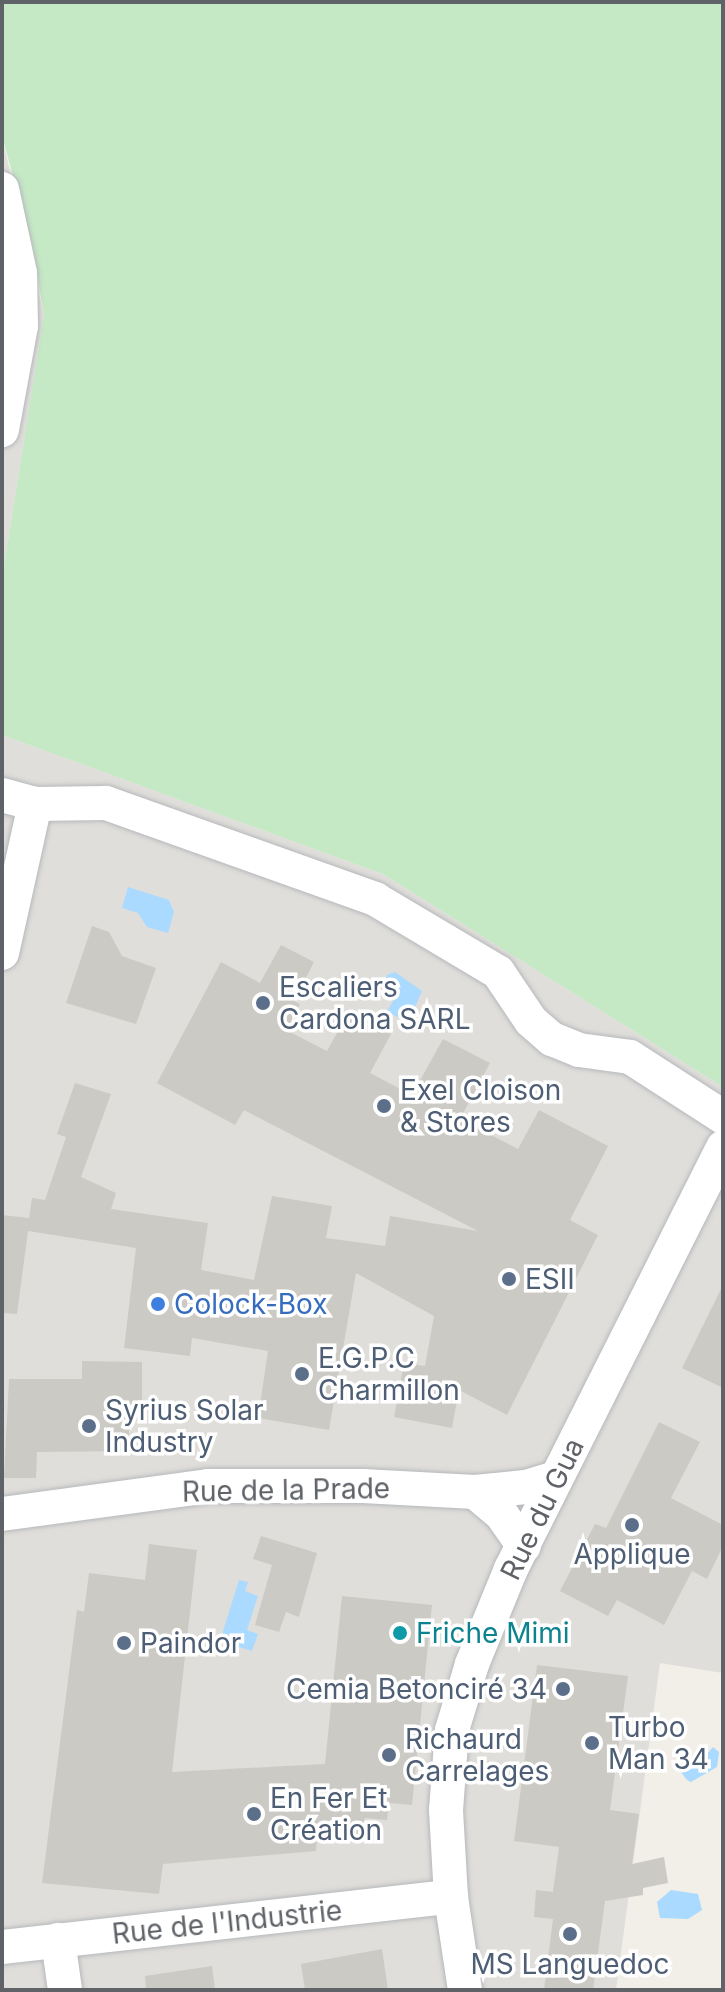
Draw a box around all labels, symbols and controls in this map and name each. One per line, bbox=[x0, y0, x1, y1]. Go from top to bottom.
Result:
place label: Escaliers Cardona SARL bbox=[279, 970, 470, 1036]
marker: Escaliers Cardona SARL bbox=[254, 994, 272, 1012]
place label: Exel Cloison & Stores bbox=[400, 1073, 561, 1139]
marker: Exel Cloison & Stores bbox=[375, 1097, 393, 1115]
place label: ESII bbox=[525, 1262, 575, 1296]
marker: ESII bbox=[500, 1270, 518, 1288]
place label: Colock-Box bbox=[174, 1287, 328, 1321]
marker: Colock-Box bbox=[149, 1295, 167, 1313]
place label: E.G.P.C Charmillon bbox=[318, 1341, 460, 1407]
marker: E.G.P.C Charmillon bbox=[293, 1365, 311, 1383]
place label: Syrius Solar Industry bbox=[105, 1393, 263, 1459]
marker: Syrius Solar Industry bbox=[80, 1417, 98, 1435]
street label: Rue du Gua bbox=[493, 1433, 591, 1585]
street label: Rue de la Prade bbox=[182, 1471, 390, 1509]
marker: Applique bbox=[623, 1516, 641, 1534]
place label: Applique bbox=[573, 1537, 691, 1571]
place label: Friche Mimi bbox=[416, 1616, 570, 1650]
marker: Friche Mimi bbox=[391, 1624, 409, 1642]
place label: Paindor bbox=[140, 1626, 241, 1660]
marker: Paindor bbox=[115, 1634, 133, 1652]
place label: Cemia Betonciré 34 bbox=[286, 1672, 547, 1706]
marker: Cemia Betonciré 34 bbox=[554, 1680, 572, 1698]
place label: Turbo Man 34 bbox=[608, 1710, 709, 1776]
place label: Richaurd Carrelages bbox=[405, 1722, 549, 1788]
marker: Turbo Man 34 bbox=[583, 1734, 601, 1752]
marker: Richaurd Carrelages bbox=[380, 1746, 398, 1764]
place label: En Fer Et Création bbox=[270, 1781, 387, 1847]
marker: En Fer Et Création bbox=[245, 1805, 263, 1823]
street label: Rue de l'Industrie bbox=[110, 1893, 344, 1951]
marker: MS Languedoc bbox=[561, 1925, 579, 1943]
place label: MS Languedoc bbox=[470, 1947, 670, 1981]

